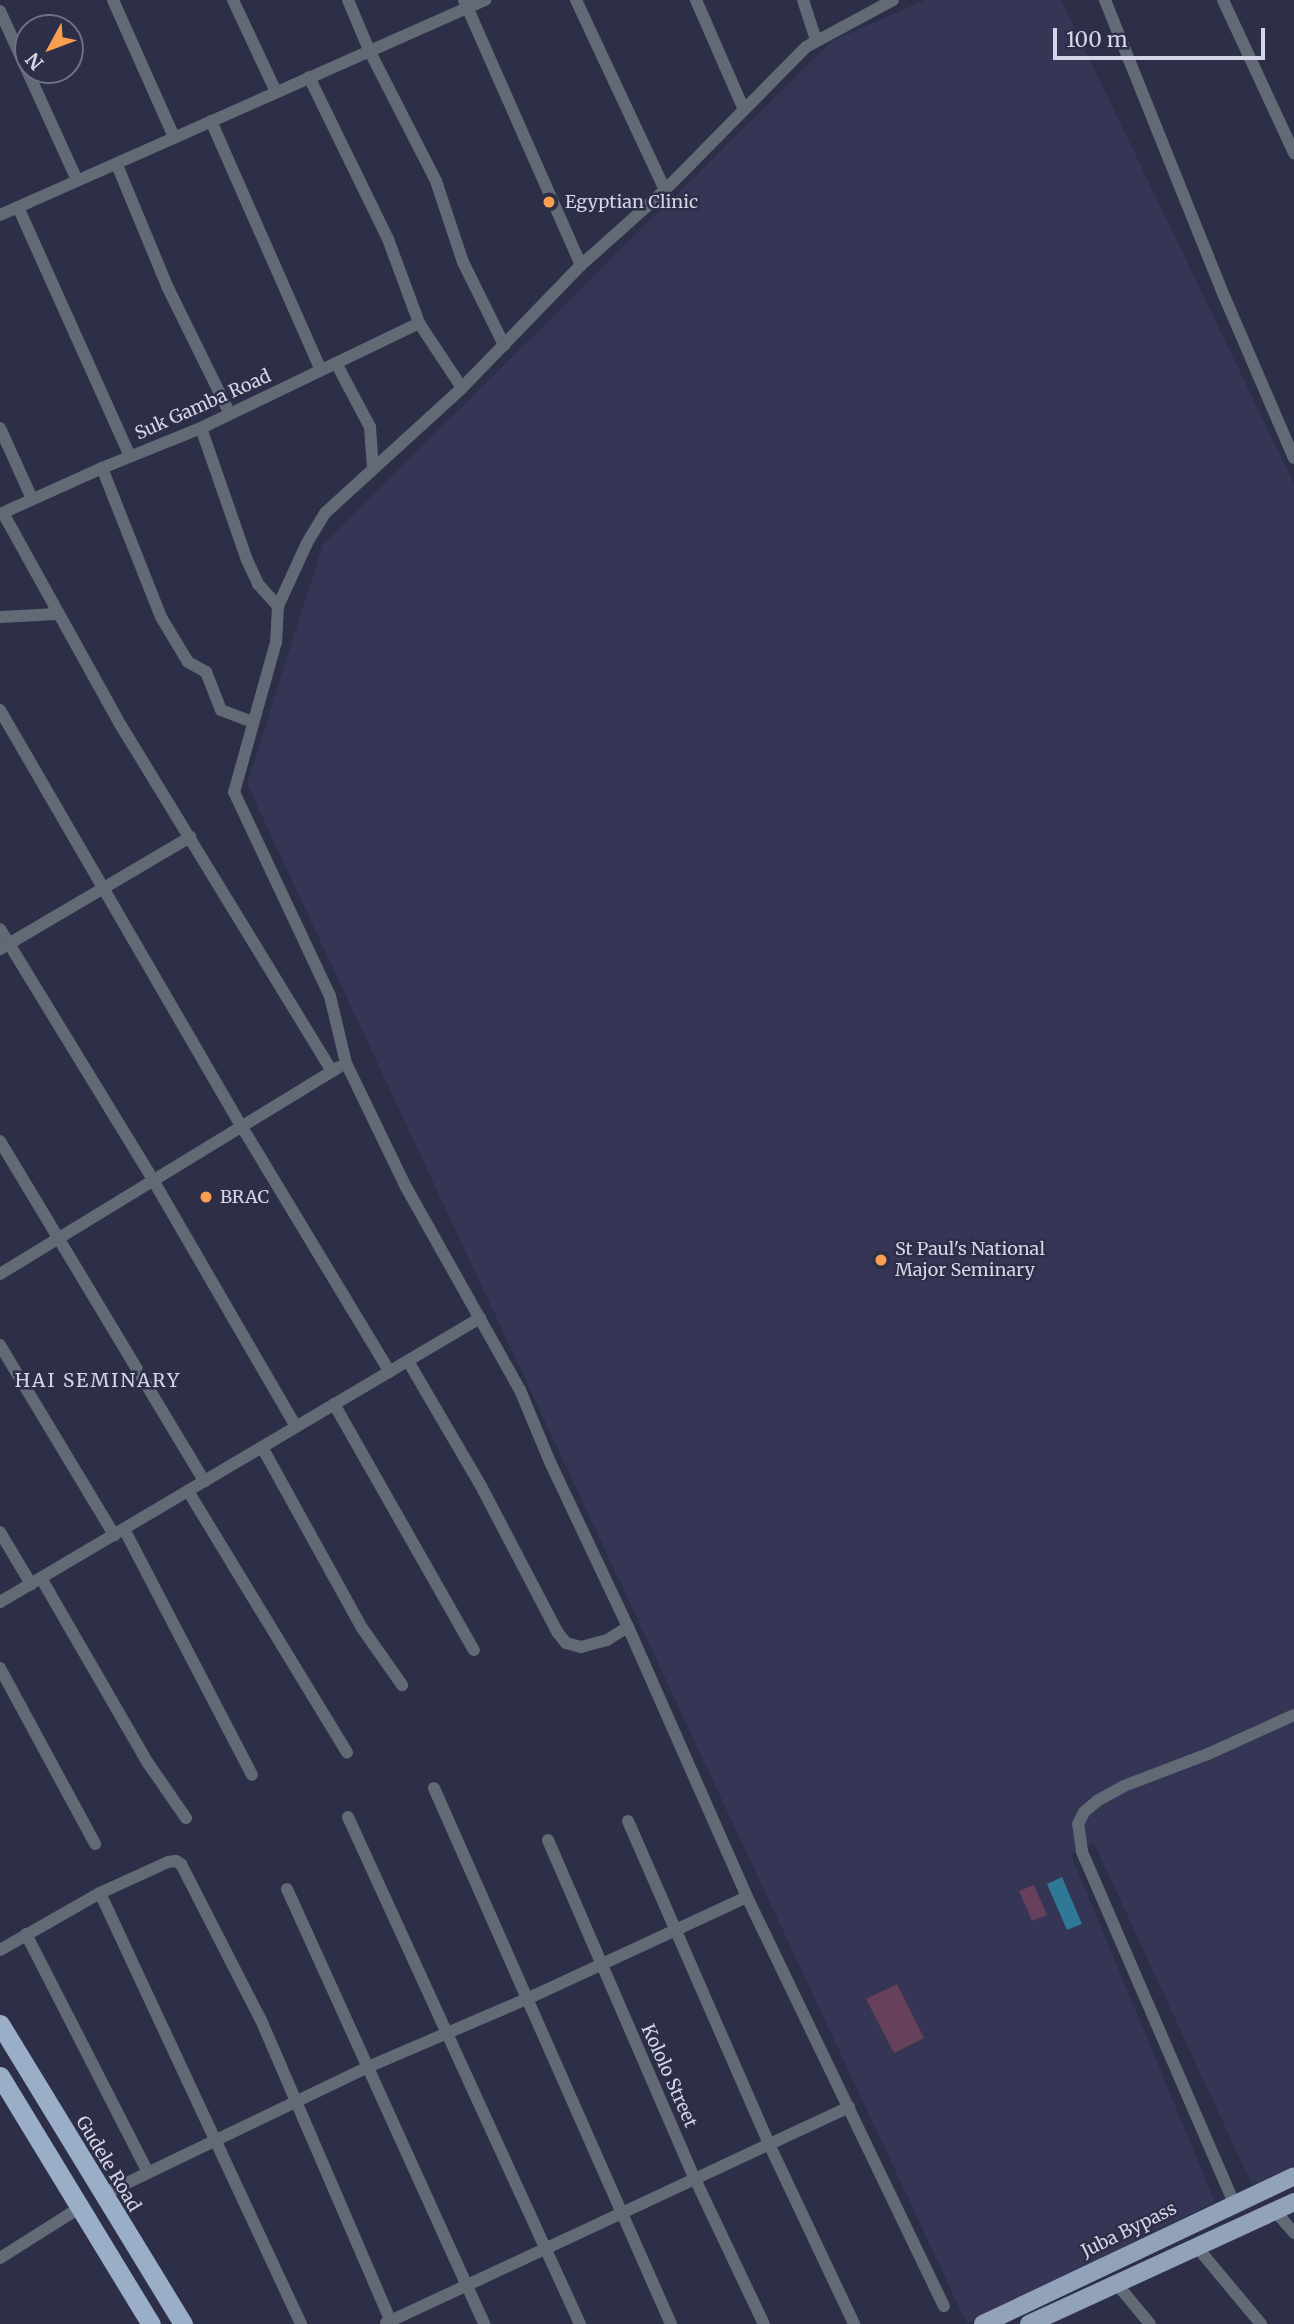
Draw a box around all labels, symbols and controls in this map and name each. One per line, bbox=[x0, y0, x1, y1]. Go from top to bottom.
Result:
north arrow bbox=[14, 14, 84, 84]
scale bar bbox=[1056, 14, 1268, 58]
text: 100 m bbox=[1066, 26, 1128, 53]
text: N bbox=[21, 48, 49, 75]
place label: Egyptian Clinic bbox=[565, 191, 698, 213]
marker: Egyptian Clinic bbox=[539, 192, 559, 212]
street label: Suk Gamba Road bbox=[132, 365, 274, 445]
place label: BRAC bbox=[220, 1186, 269, 1208]
marker: BRAC bbox=[198, 1189, 214, 1205]
place label: St Paul's National Major Seminary bbox=[895, 1239, 1045, 1282]
marker: St Paul's National Major Seminary bbox=[873, 1252, 889, 1268]
district label: HAI SEMINARY bbox=[16, 1370, 180, 1392]
street label: Kololo Street bbox=[637, 2021, 701, 2131]
street label: Gudele Road bbox=[71, 2112, 145, 2216]
street label: Juba Bypass bbox=[1078, 2198, 1180, 2262]

